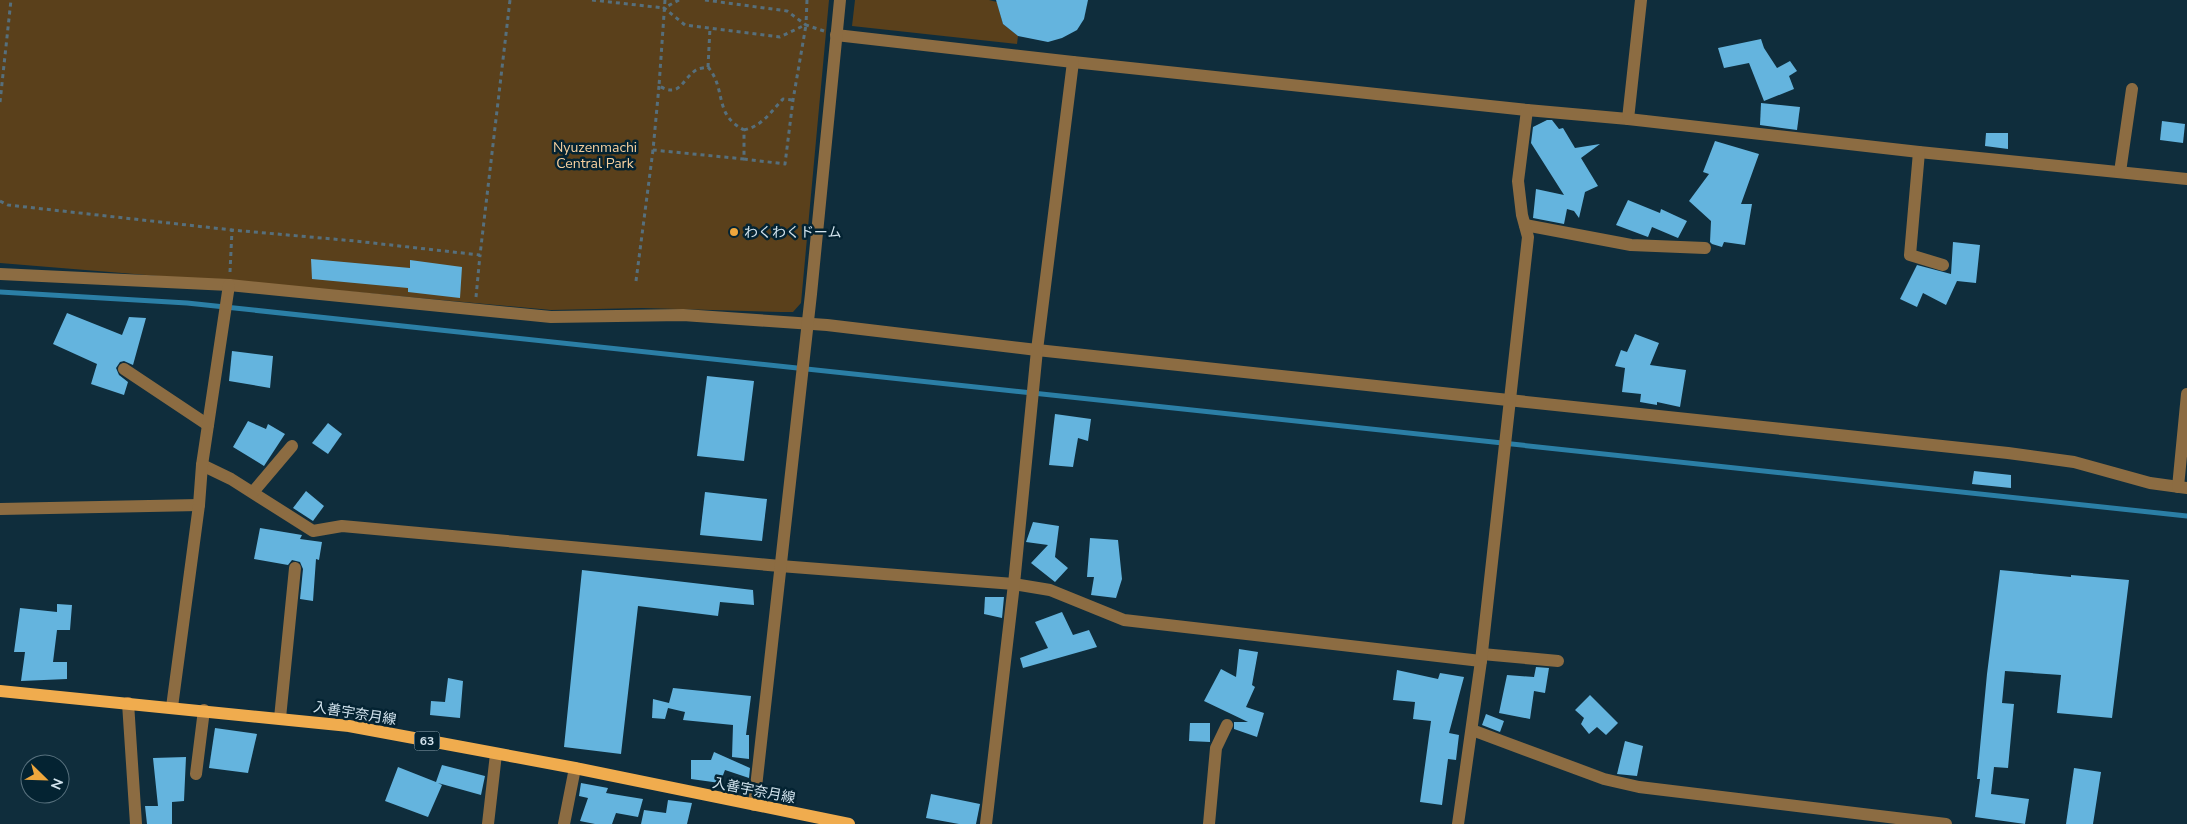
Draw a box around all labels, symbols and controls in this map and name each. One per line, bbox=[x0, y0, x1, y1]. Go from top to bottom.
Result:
park label: Nyuzenmachi Central Park bbox=[553, 138, 637, 173]
place label: わくわくドーム bbox=[744, 223, 842, 242]
marker: わくわくドーム bbox=[728, 226, 740, 238]
street label: 入善宇奈月線 bbox=[312, 698, 398, 729]
road number: 63 bbox=[414, 731, 440, 750]
north arrow bbox=[20, 754, 70, 804]
street label: 入善宇奈月線 bbox=[711, 773, 797, 808]
text: N bbox=[46, 775, 67, 792]

